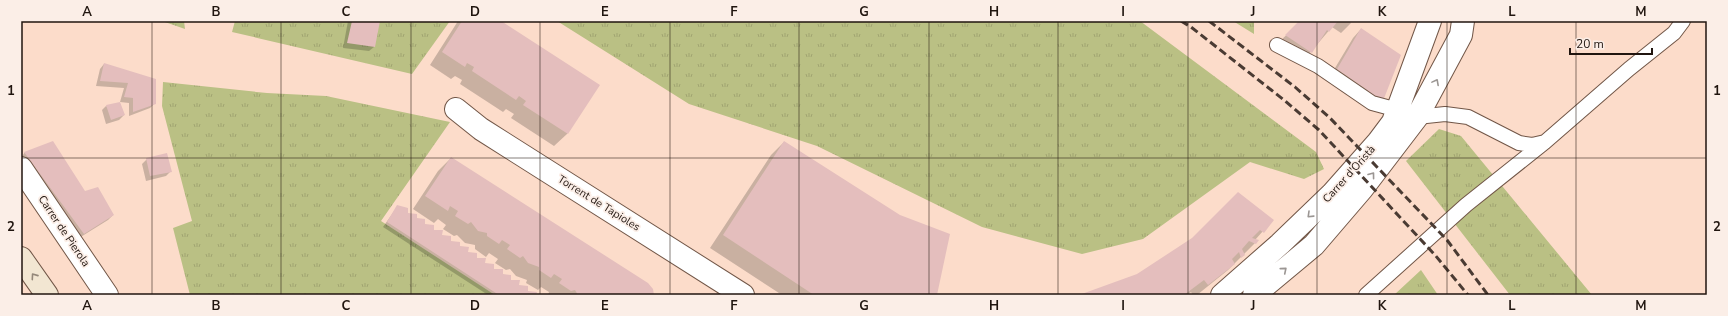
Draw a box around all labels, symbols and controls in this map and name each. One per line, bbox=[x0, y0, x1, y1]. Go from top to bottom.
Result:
text: A bbox=[82, 3, 92, 21]
text: B bbox=[212, 3, 221, 21]
text: C bbox=[342, 3, 351, 21]
text: D bbox=[470, 3, 480, 21]
text: E bbox=[601, 3, 609, 21]
text: F bbox=[730, 3, 738, 21]
text: G bbox=[859, 3, 869, 21]
text: H bbox=[989, 3, 999, 21]
text: I bbox=[1121, 3, 1125, 21]
text: J bbox=[1250, 3, 1255, 21]
text: K bbox=[1378, 3, 1387, 21]
text: L bbox=[1508, 3, 1516, 21]
text: M bbox=[1635, 3, 1647, 21]
scale bar bbox=[1570, 30, 1652, 56]
text: 20 m bbox=[1576, 36, 1604, 52]
one-way arrow bbox=[1431, 79, 1438, 86]
text: 1 bbox=[7, 82, 15, 100]
text: 1 bbox=[1713, 82, 1721, 100]
street label: Carrer d'Oristà bbox=[1319, 142, 1379, 206]
street label: Torrent de Tapioles bbox=[555, 172, 643, 234]
one-way arrow bbox=[1367, 173, 1374, 180]
street label: Carrer de Pierola bbox=[35, 192, 94, 270]
one-way arrow bbox=[1307, 210, 1315, 218]
text: 2 bbox=[7, 218, 15, 236]
text: 2 bbox=[1713, 218, 1721, 236]
one-way arrow bbox=[1279, 268, 1287, 275]
one-way arrow bbox=[32, 274, 39, 281]
text: A bbox=[82, 297, 92, 315]
text: B bbox=[212, 297, 221, 315]
text: C bbox=[342, 297, 351, 315]
text: D bbox=[470, 297, 480, 315]
text: E bbox=[601, 297, 609, 315]
text: F bbox=[730, 297, 738, 315]
text: G bbox=[859, 297, 869, 315]
text: H bbox=[989, 297, 999, 315]
text: I bbox=[1121, 297, 1125, 315]
text: J bbox=[1250, 297, 1255, 315]
text: K bbox=[1378, 297, 1387, 315]
text: L bbox=[1508, 297, 1516, 315]
text: M bbox=[1635, 297, 1647, 315]

